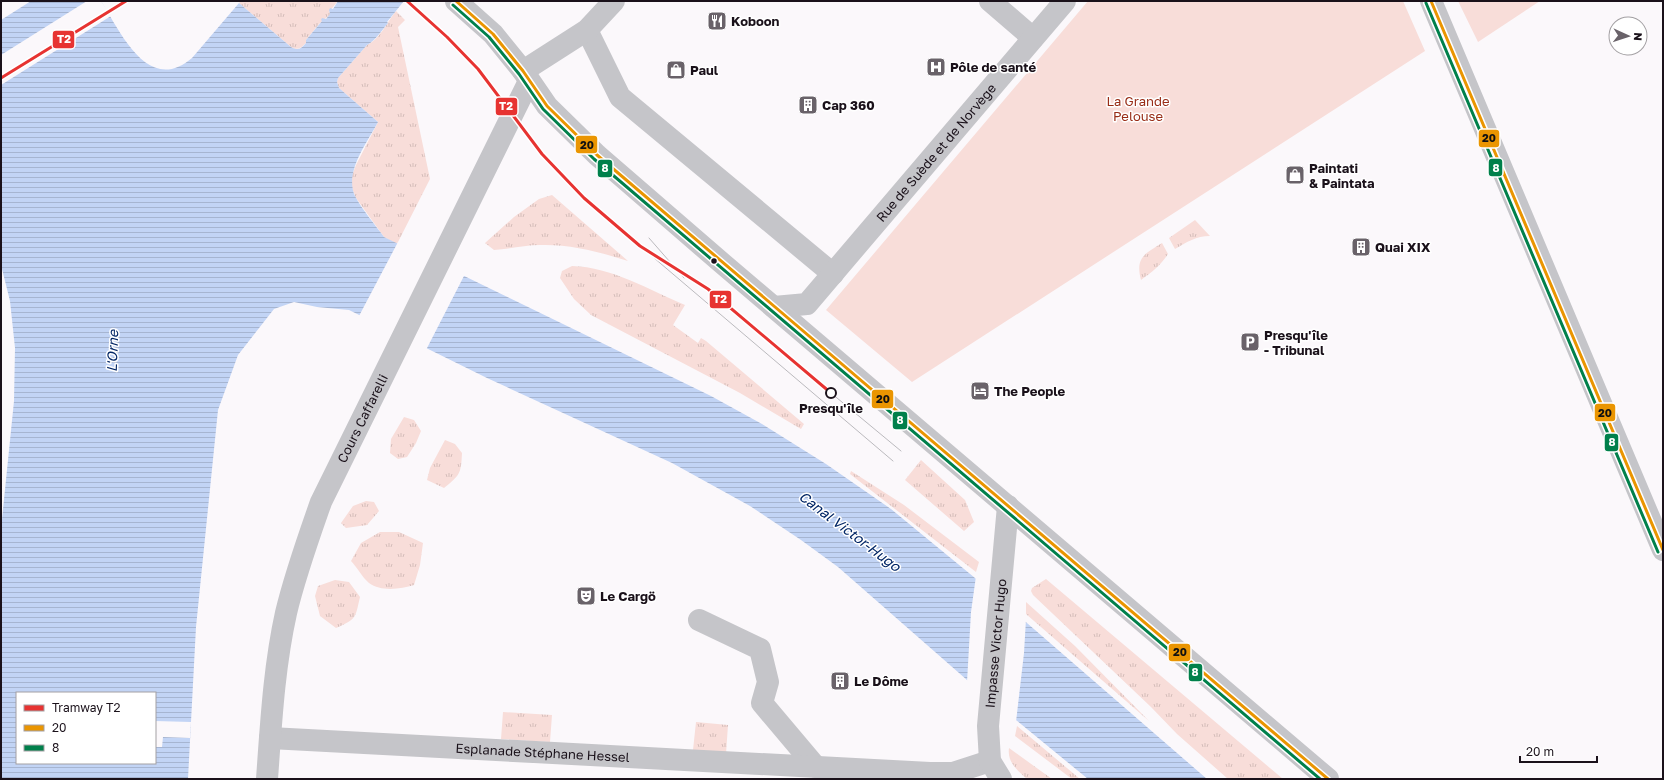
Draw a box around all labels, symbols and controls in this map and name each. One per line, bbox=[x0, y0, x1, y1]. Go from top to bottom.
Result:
restaurant icon: Koboon bbox=[706, 10, 728, 32]
place label: Koboon bbox=[731, 13, 780, 29]
north arrow bbox=[1608, 16, 1648, 56]
line badge: T2 bbox=[52, 30, 75, 49]
text: T2 bbox=[57, 32, 71, 45]
text: N bbox=[1632, 32, 1645, 41]
hospital icon: Pôle de santé bbox=[925, 56, 947, 78]
shop icon: Paul bbox=[665, 59, 687, 81]
place label: Pôle de santé bbox=[950, 59, 1036, 75]
place label: Paul bbox=[690, 62, 719, 78]
street label: Rue de Suède et de Norvège bbox=[873, 80, 999, 225]
park label: La Grande Pelouse bbox=[1106, 93, 1170, 124]
building icon: Cap 360 bbox=[797, 94, 819, 116]
line badge: T2 bbox=[495, 97, 518, 116]
place label: Cap 360 bbox=[822, 97, 875, 113]
text: T2 bbox=[499, 99, 513, 112]
line badge: 20 bbox=[1478, 129, 1500, 148]
text: 20 bbox=[1482, 131, 1496, 144]
line badge: 20 bbox=[575, 135, 598, 154]
text: 20 bbox=[580, 138, 594, 151]
line badge: 8 bbox=[1488, 158, 1503, 177]
line badge: 8 bbox=[597, 159, 613, 178]
place label: Paintati & Paintata bbox=[1309, 160, 1375, 191]
text: 8 bbox=[601, 161, 609, 174]
text: 8 bbox=[1492, 161, 1500, 174]
shop icon: Paintati & Paintata bbox=[1284, 164, 1306, 186]
building icon: Quai XIX bbox=[1350, 236, 1372, 258]
place label: Quai XIX bbox=[1375, 239, 1431, 255]
unlabelled marker bbox=[709, 256, 719, 266]
line badge: T2 bbox=[709, 290, 732, 309]
text: T2 bbox=[713, 292, 727, 305]
place label: Presqu'île - Tribunal bbox=[1264, 327, 1328, 358]
water label: L'Orne bbox=[103, 329, 121, 372]
parking icon: Presqu'île - Tribunal bbox=[1239, 331, 1261, 353]
street label: Cours Caffarelli bbox=[334, 371, 391, 465]
hotel icon: The People bbox=[969, 380, 991, 402]
place label: The People bbox=[994, 383, 1066, 399]
marker: Presqu'île bbox=[825, 387, 837, 399]
line badge: 20 bbox=[871, 389, 894, 409]
text: 20 bbox=[876, 392, 890, 405]
place label: Presqu'île bbox=[799, 400, 863, 416]
line badge: 20 bbox=[1594, 403, 1616, 422]
text: 20 bbox=[1598, 406, 1612, 419]
line badge: 8 bbox=[892, 411, 908, 430]
text: 8 bbox=[896, 413, 904, 426]
line badge: 8 bbox=[1604, 433, 1619, 452]
text: 8 bbox=[1608, 435, 1616, 448]
water label: Canal Victor-Hugo bbox=[796, 487, 905, 576]
street label: Impasse Victor Hugo bbox=[982, 578, 1009, 709]
theatre icon: Le Cargö bbox=[575, 585, 597, 607]
place label: Le Cargö bbox=[600, 588, 656, 604]
line badge: 20 bbox=[1168, 643, 1191, 662]
text: 20 bbox=[1173, 645, 1187, 658]
line badge: 8 bbox=[1188, 663, 1203, 682]
text: 8 bbox=[1191, 665, 1199, 678]
building icon: Le Dôme bbox=[829, 670, 851, 692]
place label: Le Dôme bbox=[854, 673, 909, 689]
legend bbox=[16, 692, 156, 764]
text: Tramway T2 bbox=[52, 700, 120, 715]
text: 20 bbox=[52, 720, 66, 735]
scale bar bbox=[1520, 738, 1597, 764]
text: 8 bbox=[52, 740, 59, 755]
street label: Esplanade Stéphane Hessel bbox=[455, 740, 630, 765]
text: 20 m bbox=[1526, 744, 1554, 759]

